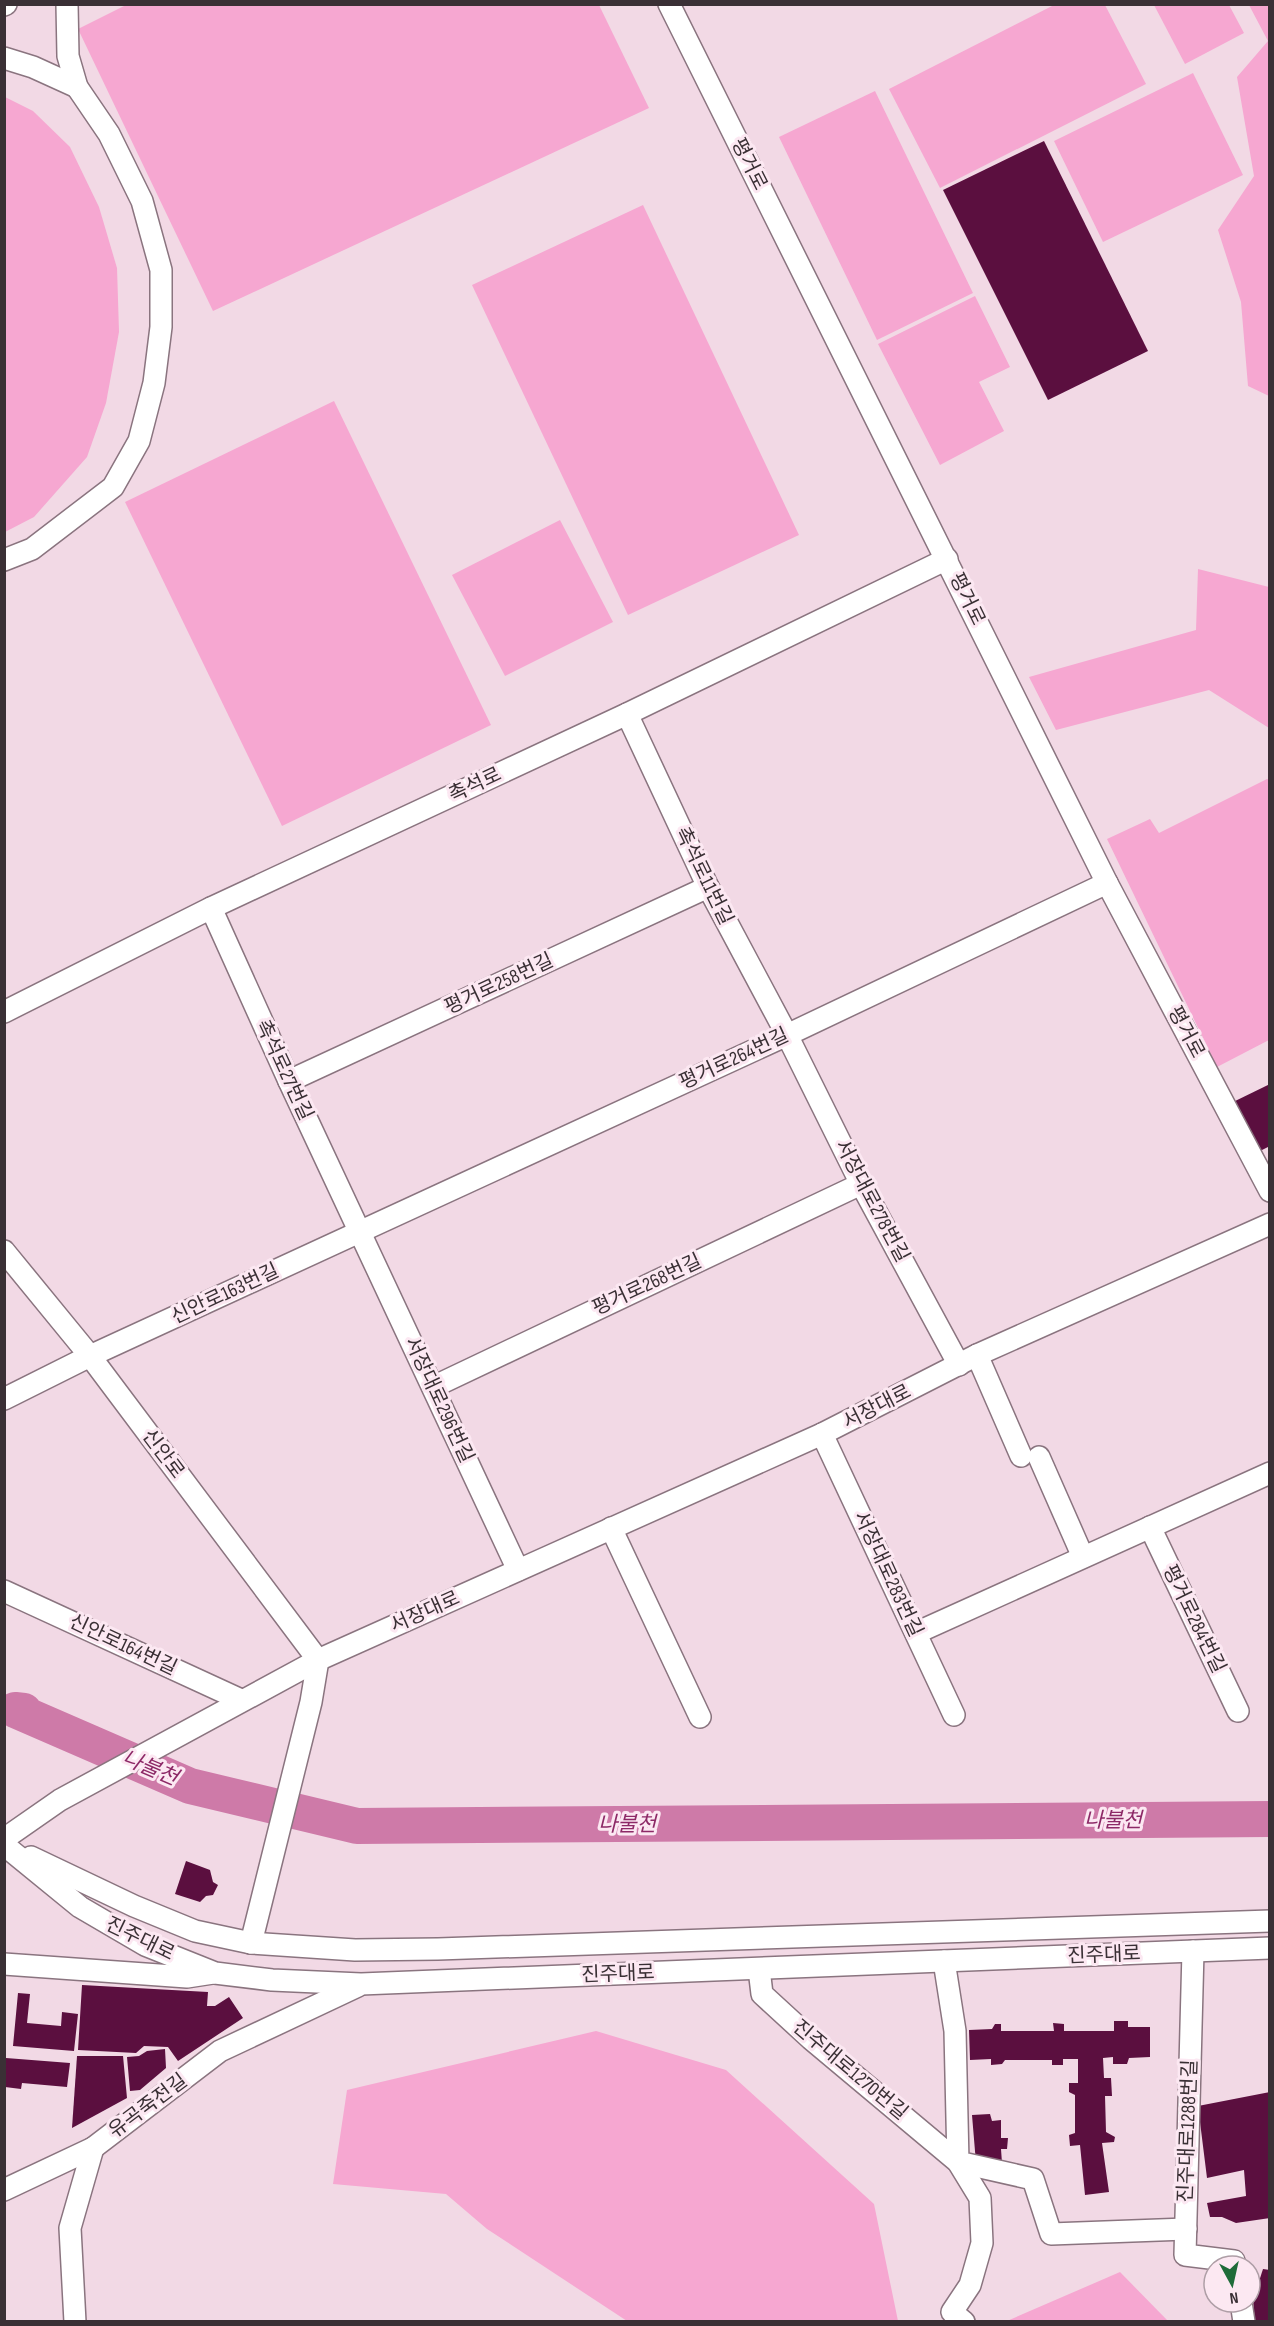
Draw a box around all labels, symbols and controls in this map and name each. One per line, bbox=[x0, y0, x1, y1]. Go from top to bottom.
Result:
street label: 평거로 bbox=[726, 134, 772, 194]
street label: 평거로 bbox=[944, 569, 990, 629]
street label: 촉석로 bbox=[445, 762, 505, 808]
street label: 촉석로11번길 bbox=[670, 823, 738, 929]
street label: 평거로258번길 bbox=[441, 948, 557, 1020]
street label: 평거로 bbox=[1162, 1002, 1210, 1062]
street label: 촉석로27번길 bbox=[250, 1016, 318, 1124]
street label: 평거로264번길 bbox=[676, 1023, 792, 1095]
street label: 서장대로278번길 bbox=[830, 1136, 914, 1266]
street label: 평거로268번길 bbox=[589, 1249, 705, 1321]
street label: 신안로163번길 bbox=[167, 1259, 283, 1329]
street label: 서장대로296번길 bbox=[399, 1333, 479, 1467]
street label: 서장대로 bbox=[839, 1380, 915, 1434]
street label: 신안로 bbox=[137, 1425, 189, 1483]
street label: 서장대로283번길 bbox=[848, 1507, 928, 1641]
street label: 평거로284번길 bbox=[1157, 1561, 1231, 1677]
street label: 서장대로 bbox=[386, 1586, 464, 1638]
street label: 신안로164번길 bbox=[65, 1610, 181, 1680]
water label: 나불천 bbox=[118, 1745, 184, 1792]
water label: 나불천 bbox=[1084, 1808, 1145, 1833]
water label: 나불천 bbox=[598, 1812, 659, 1837]
street label: 진주대로 bbox=[102, 1912, 178, 1966]
street label: 진주대로 bbox=[1067, 1942, 1141, 1968]
street label: 진주대로 bbox=[581, 1961, 655, 1987]
street label: 진주대로1270번길 bbox=[788, 2015, 912, 2125]
street label: 진주대로1288번길 bbox=[1174, 2059, 1202, 2203]
street label: 유곡죽전길 bbox=[104, 2069, 192, 2143]
north arrow bbox=[1202, 2254, 1262, 2314]
text: N bbox=[1228, 2287, 1239, 2307]

